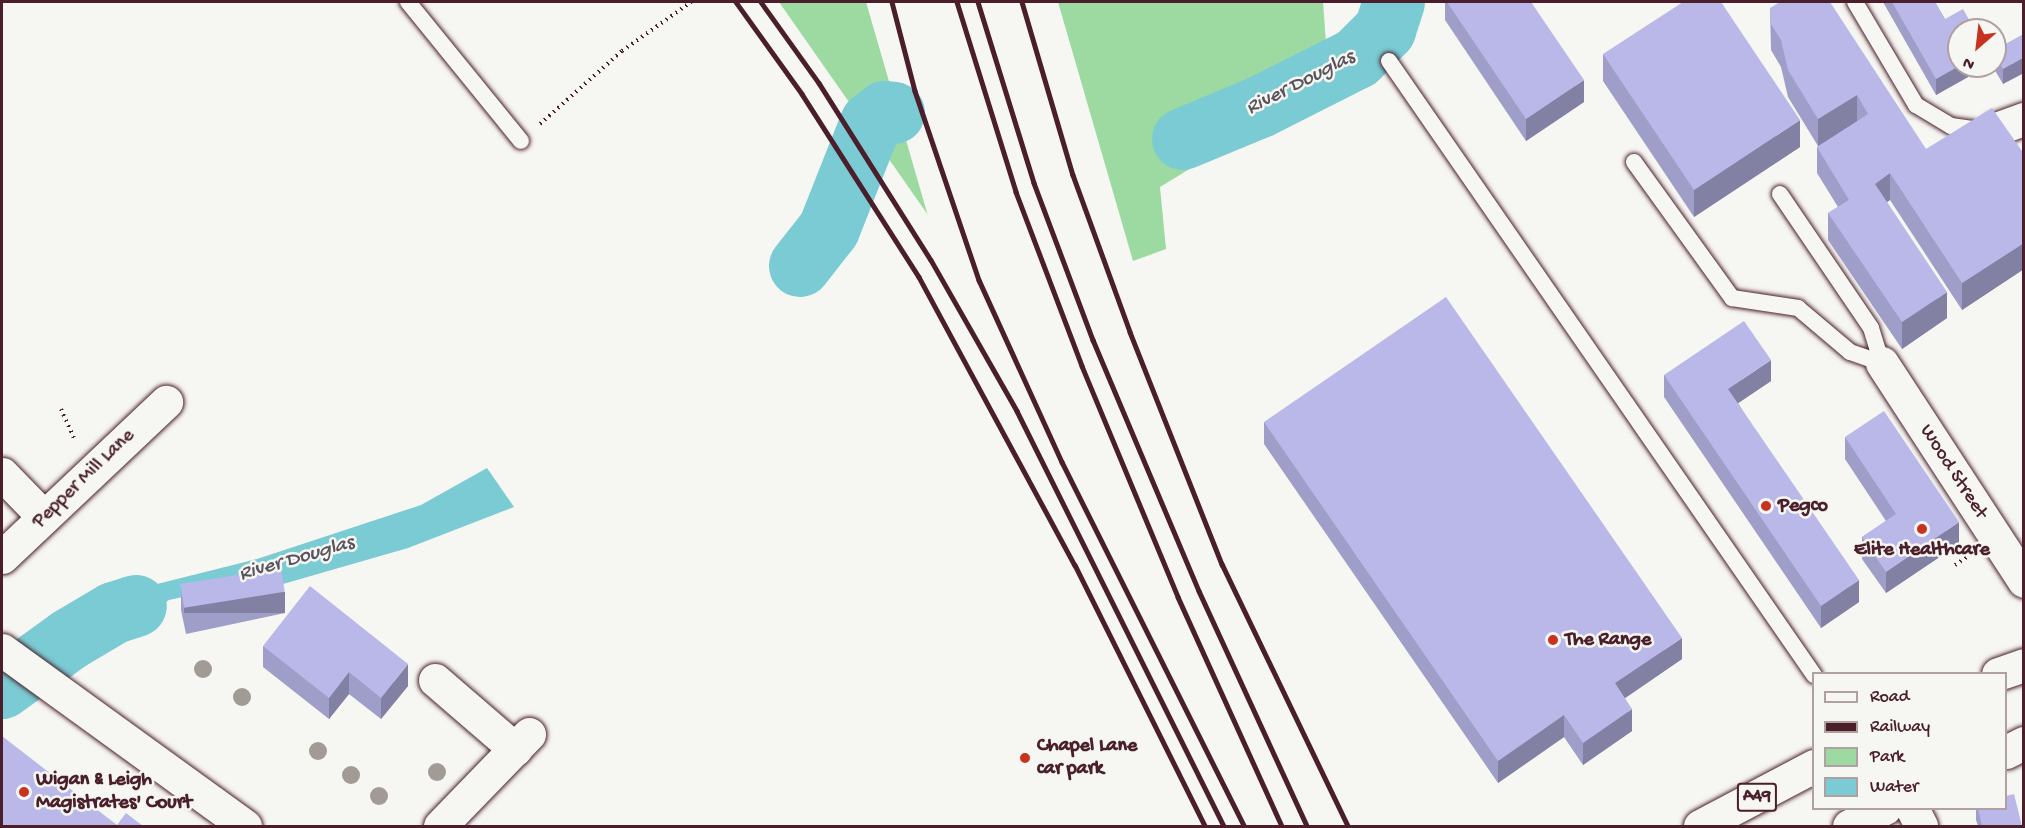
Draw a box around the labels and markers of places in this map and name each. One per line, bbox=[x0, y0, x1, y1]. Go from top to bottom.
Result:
place label: Pegco bbox=[1778, 494, 1828, 518]
marker: Pegco bbox=[1759, 499, 1773, 513]
marker: Elite Healthcare bbox=[1915, 522, 1929, 536]
place label: Elite Healthcare bbox=[1854, 538, 1990, 562]
place label: The Range bbox=[1565, 628, 1651, 652]
marker: The Range bbox=[1546, 633, 1560, 647]
place label: Chapel Lane car park bbox=[1037, 734, 1137, 781]
marker: Chapel Lane car park bbox=[1018, 751, 1032, 765]
place label: Wigan & Leigh Magistrates' Court bbox=[36, 768, 192, 815]
marker: Wigan & Leigh Magistrates' Court bbox=[17, 785, 31, 799]

